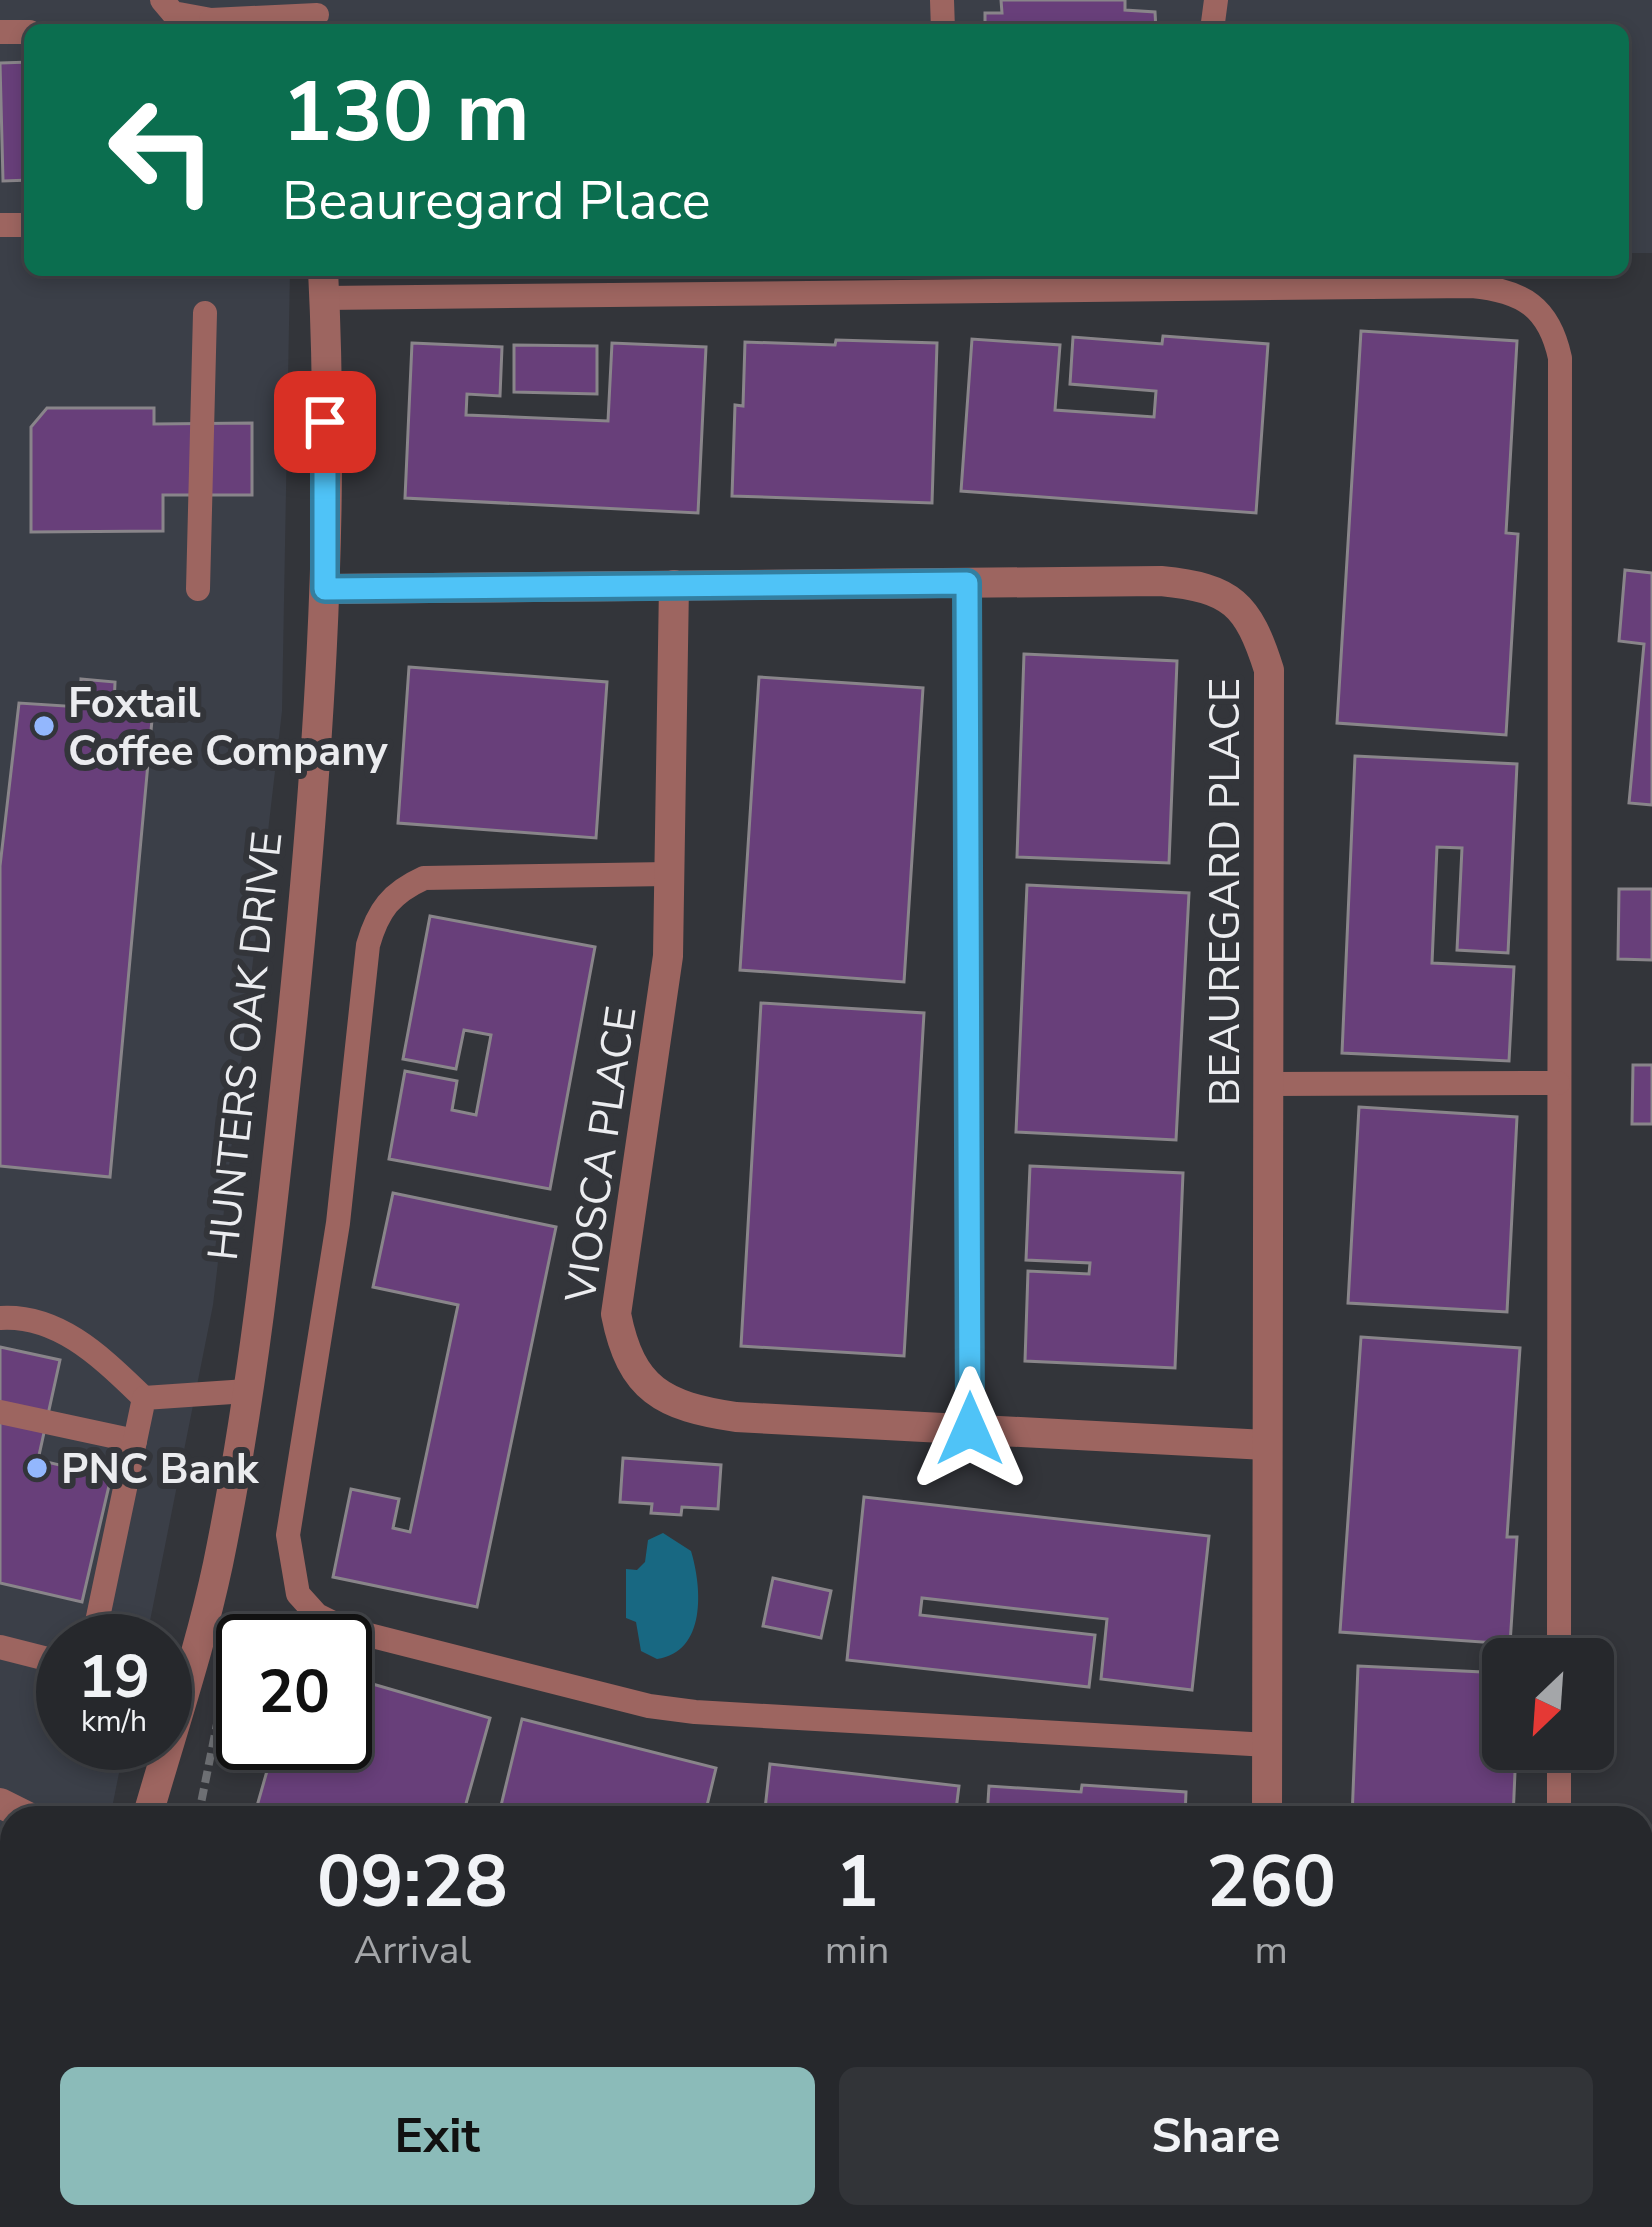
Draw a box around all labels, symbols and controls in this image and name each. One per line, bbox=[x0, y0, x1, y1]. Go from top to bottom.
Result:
text: 130 m bbox=[282, 55, 530, 170]
icon: left bbox=[84, 72, 240, 228]
text: Beauregard Place bbox=[282, 164, 710, 238]
pin bbox=[274, 371, 376, 473]
icon: arrive bbox=[292, 389, 358, 455]
place label: Foxtail Coffee Company bbox=[68, 675, 389, 780]
street label: BEAUREGARD PLACE bbox=[1197, 678, 1254, 1106]
marker: Foxtail Coffee Company bbox=[31, 713, 57, 739]
street label: HUNTERS OAK DRIVE bbox=[195, 829, 296, 1263]
street label: VIOSCA PLACE bbox=[552, 1003, 650, 1307]
position arrow bbox=[907, 1366, 1033, 1492]
place label: PNC Bank bbox=[61, 1441, 260, 1498]
marker: PNC Bank bbox=[24, 1455, 50, 1481]
speed limit sign: 20 bbox=[216, 1614, 372, 1770]
text: 19 bbox=[78, 1636, 150, 1718]
north arrow bbox=[1482, 1638, 1614, 1770]
map controls bbox=[1482, 1638, 1614, 1770]
text: km/h bbox=[81, 1701, 147, 1742]
text: 09:28 bbox=[317, 1833, 508, 1931]
text: 1 bbox=[835, 1833, 879, 1931]
text: 260 bbox=[1206, 1833, 1336, 1931]
text: Arrival bbox=[354, 1924, 471, 1977]
text: min bbox=[825, 1924, 889, 1977]
text: m bbox=[1254, 1924, 1288, 1977]
button: Exit bbox=[60, 2067, 815, 2205]
button: Share bbox=[839, 2067, 1593, 2205]

